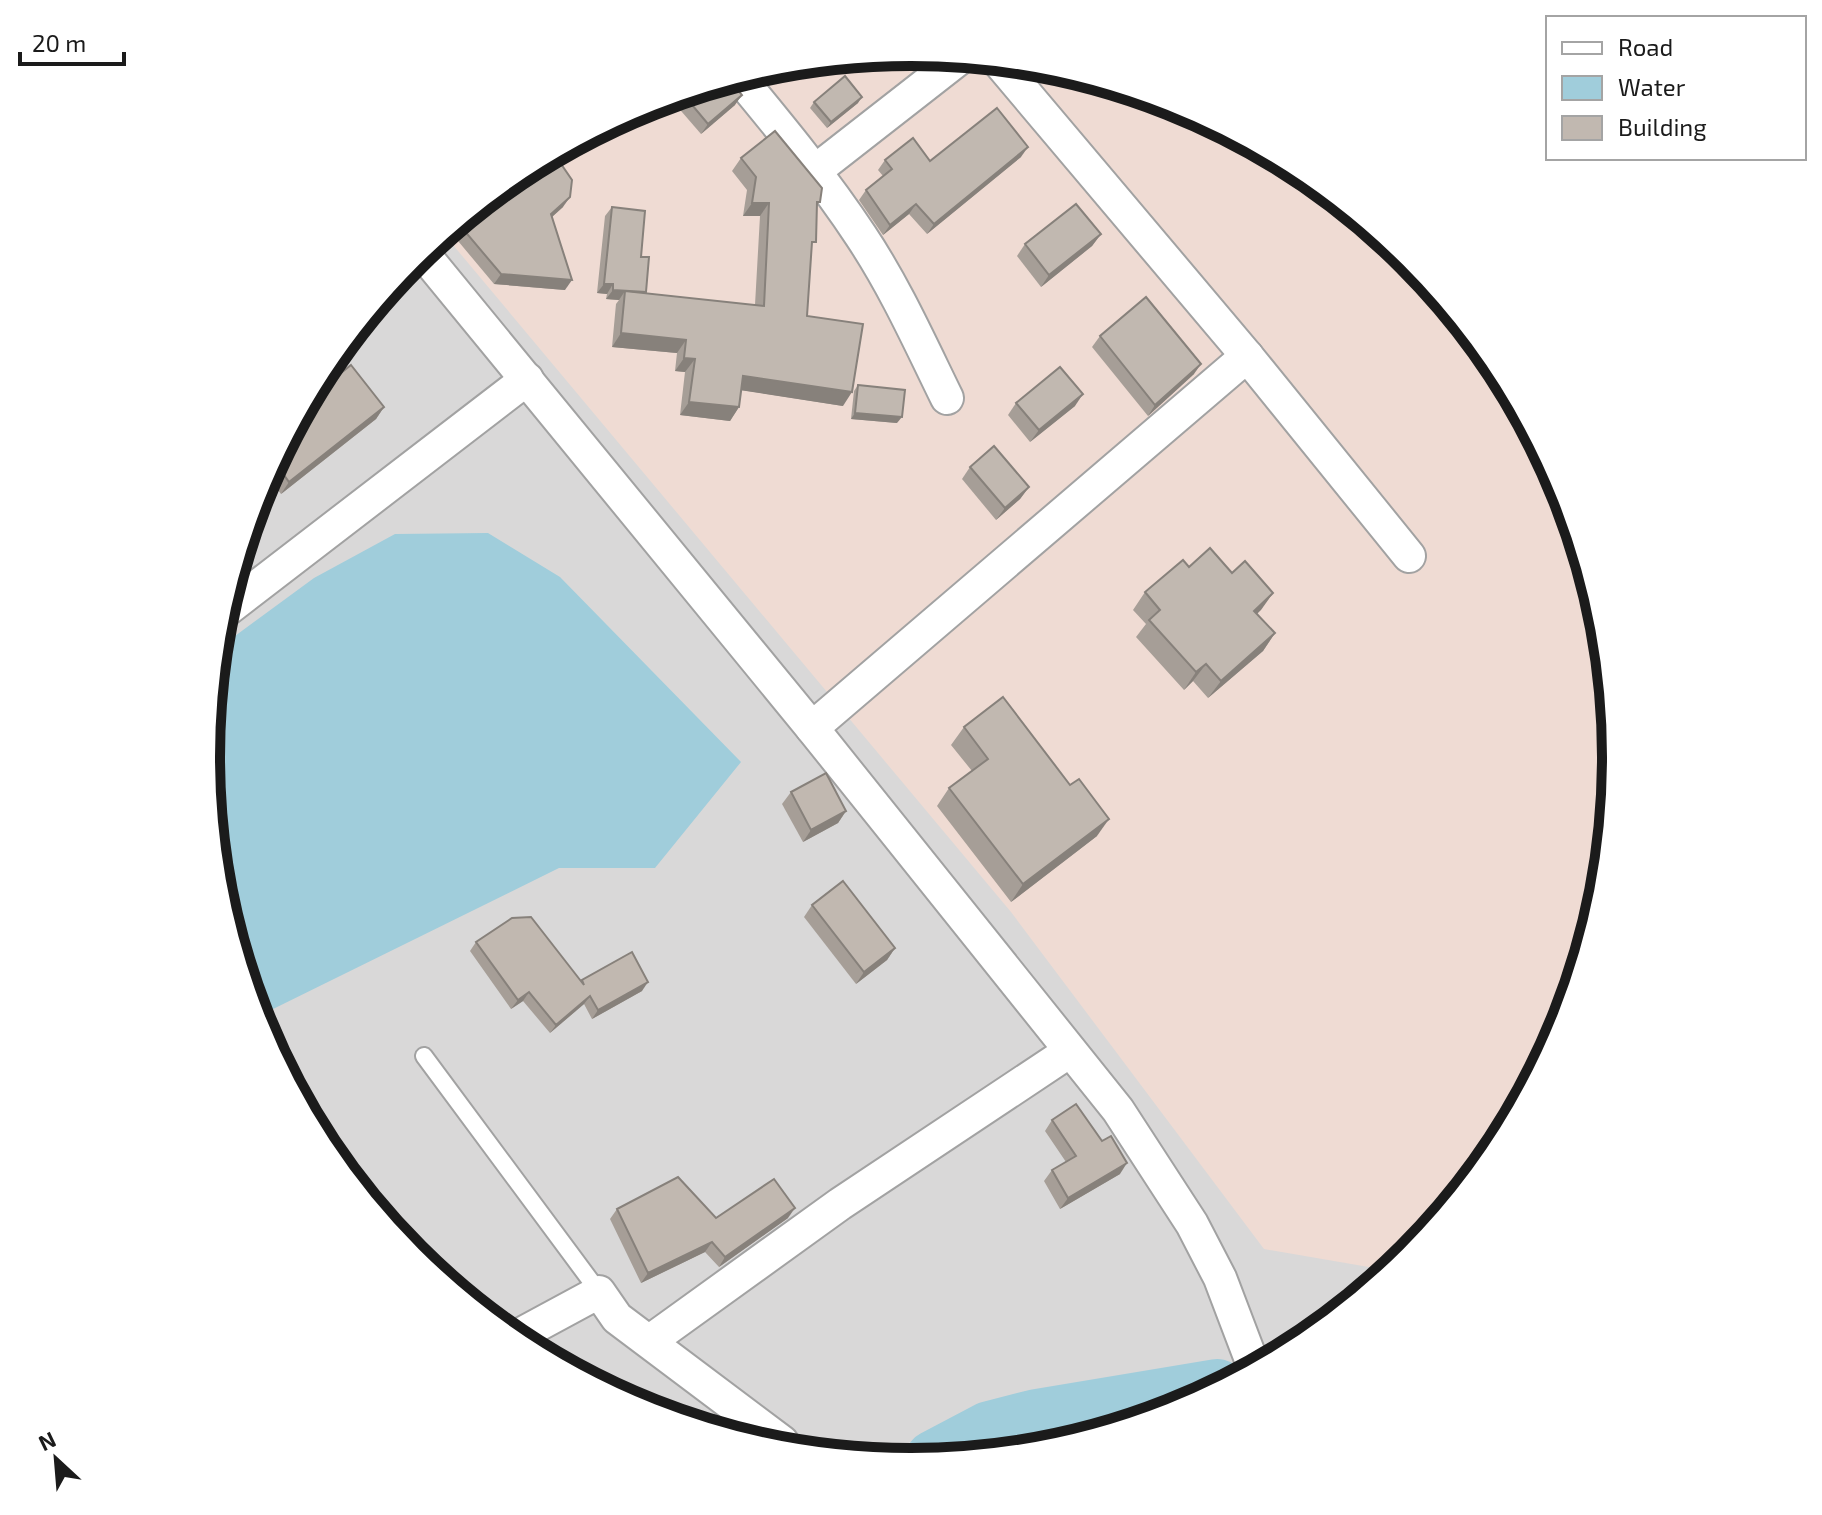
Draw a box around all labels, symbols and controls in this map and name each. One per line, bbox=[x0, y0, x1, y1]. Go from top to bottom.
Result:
scale bar bbox=[20, 16, 124, 66]
legend bbox=[1546, 16, 1806, 160]
text: 20 m bbox=[32, 28, 86, 57]
text: Road bbox=[1618, 32, 1673, 61]
text: Water bbox=[1618, 72, 1686, 101]
text: Building bbox=[1618, 112, 1707, 141]
north arrow bbox=[16, 1419, 96, 1499]
text: N bbox=[34, 1425, 60, 1455]

